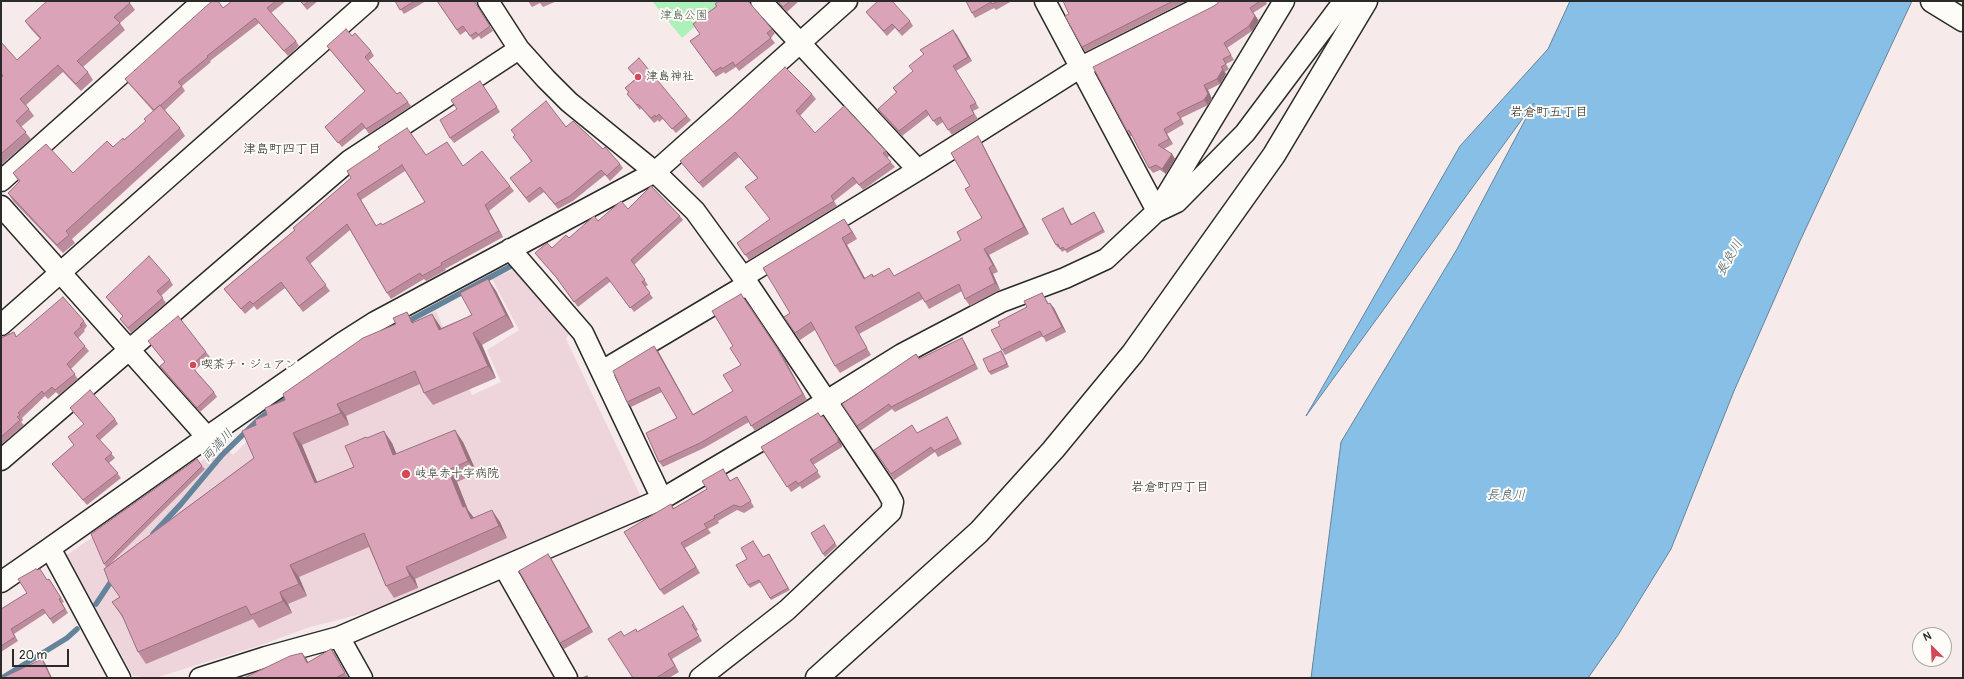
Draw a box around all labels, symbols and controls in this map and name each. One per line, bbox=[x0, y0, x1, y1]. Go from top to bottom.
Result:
park label: 津島公園 bbox=[660, 9, 708, 23]
place label: 津島神社 bbox=[646, 70, 694, 84]
marker: 津島神社 bbox=[633, 72, 643, 82]
district label: 岩倉町五丁目 bbox=[1510, 105, 1588, 121]
district label: 津島町四丁目 bbox=[243, 142, 321, 158]
water label: 長良川 bbox=[1713, 237, 1747, 279]
place label: 喫茶チ・ジュアン bbox=[201, 358, 297, 372]
marker: 喫茶チ・ジュアン bbox=[188, 360, 198, 370]
water label: 両満川 bbox=[199, 426, 237, 466]
place label: 岐阜赤十字病院 bbox=[415, 467, 499, 481]
marker: 岐阜赤十字病院 bbox=[400, 468, 412, 480]
district label: 岩倉町四丁目 bbox=[1131, 480, 1209, 496]
water label: 長良川 bbox=[1487, 488, 1525, 504]
north arrow bbox=[1912, 627, 1952, 667]
text: N bbox=[1921, 629, 1933, 644]
scale bar bbox=[14, 641, 71, 667]
text: 20 m bbox=[19, 648, 47, 663]

